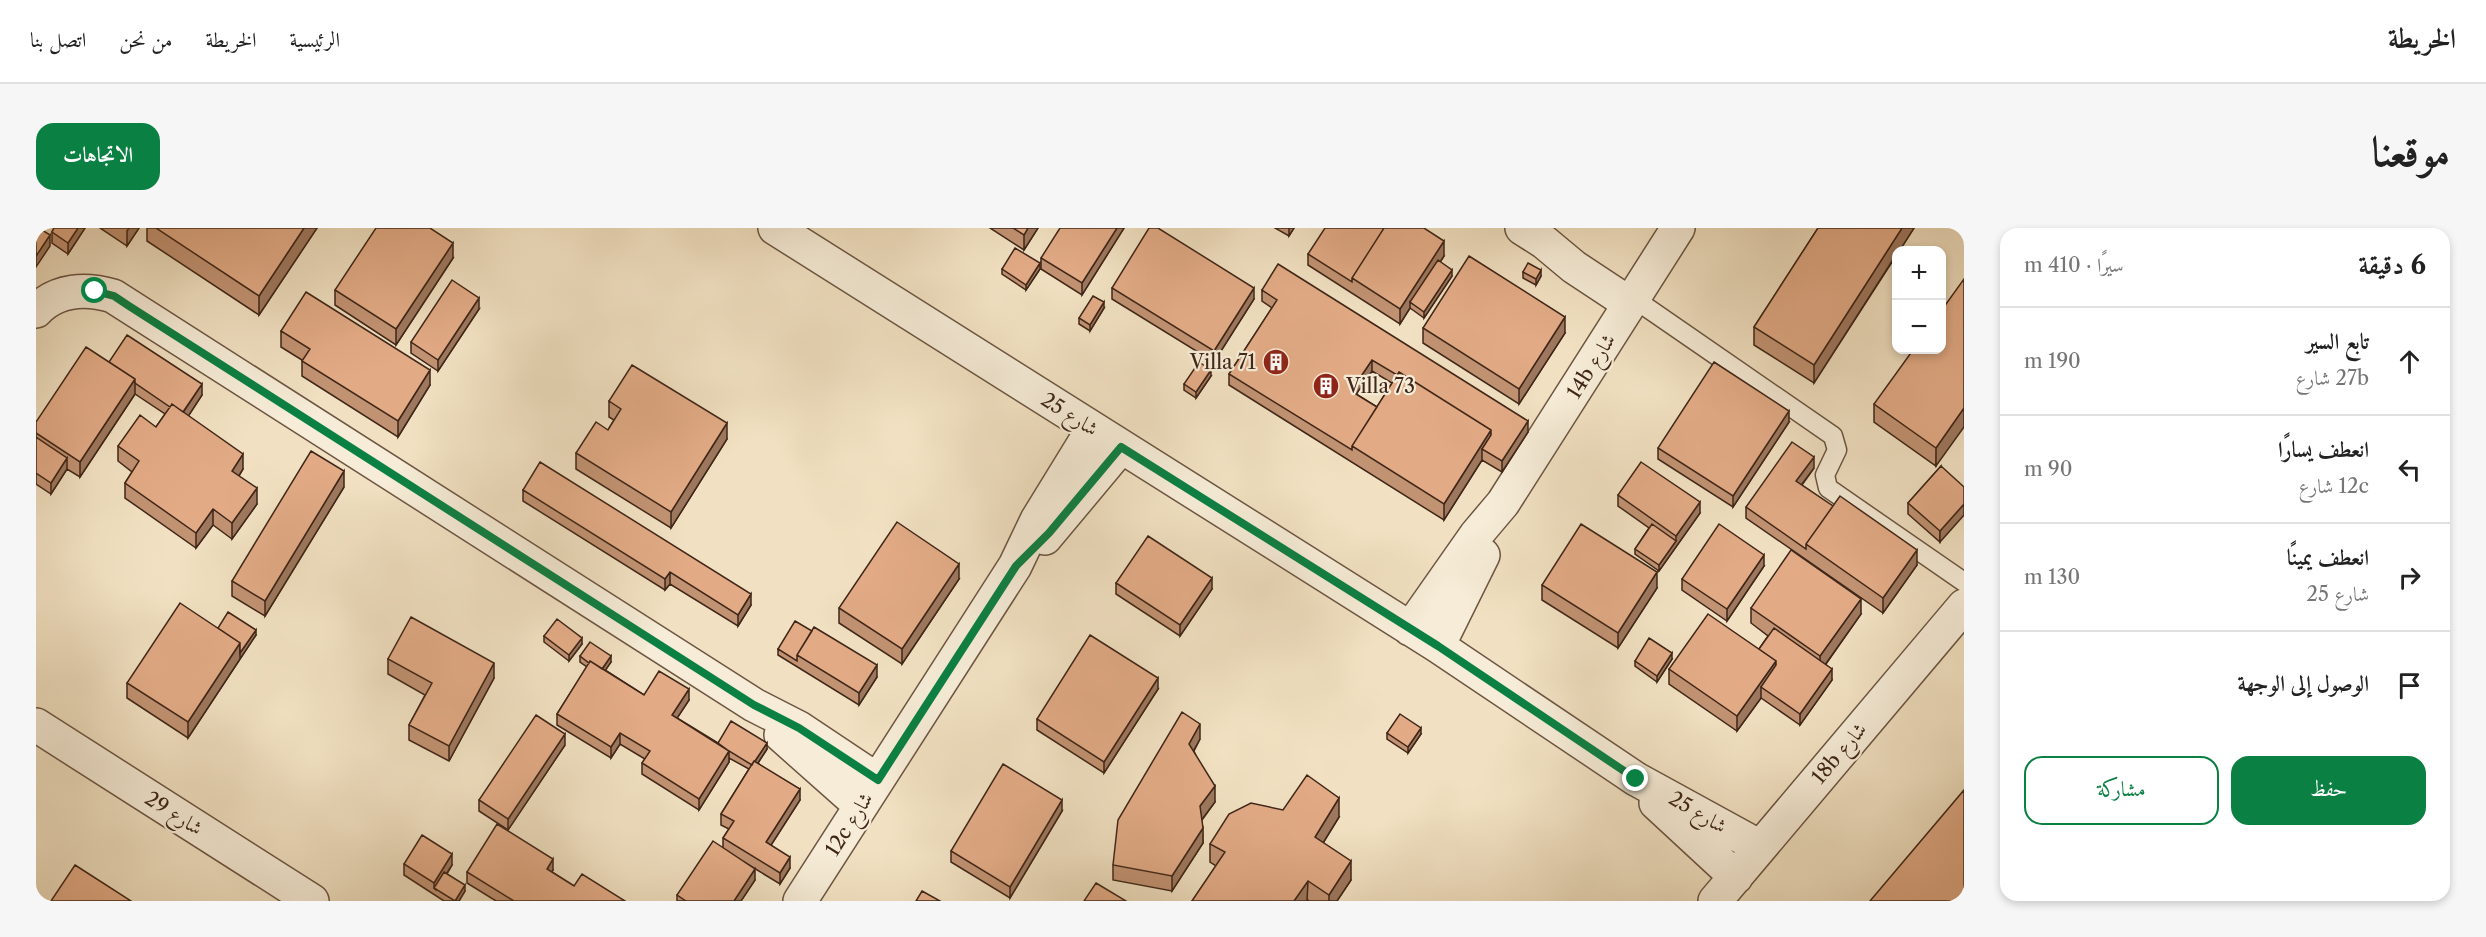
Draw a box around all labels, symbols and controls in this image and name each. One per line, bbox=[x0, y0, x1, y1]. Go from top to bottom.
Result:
text: الخريطة bbox=[2388, 21, 2456, 55]
text: اتصل بنا bbox=[30, 27, 86, 52]
text: من نحن bbox=[119, 27, 172, 52]
text: الخريطة bbox=[205, 27, 257, 52]
text: الرئيسية bbox=[290, 27, 340, 52]
button: الاتجاهات bbox=[36, 123, 160, 190]
text: موقعنا bbox=[2372, 125, 2450, 177]
map controls bbox=[1892, 246, 1946, 354]
button: + bbox=[1892, 246, 1946, 300]
text: 6 دقيقة bbox=[2359, 249, 2426, 281]
text: سيرًا · 410 m bbox=[2024, 253, 2124, 277]
route start bbox=[81, 277, 107, 303]
button: − bbox=[1892, 300, 1946, 354]
text: تابع السير bbox=[2306, 328, 2369, 355]
street label: 14b شارع bbox=[1562, 329, 1625, 406]
icon: ahead bbox=[2393, 345, 2426, 378]
building icon: Villa 71 bbox=[1261, 347, 1291, 377]
text: 190 m bbox=[2024, 349, 2081, 373]
place label: Villa 71 bbox=[1189, 350, 1257, 374]
text: 27b شارع bbox=[2296, 366, 2369, 390]
building icon: Villa 73 bbox=[1311, 371, 1341, 401]
place label: Villa 73 bbox=[1345, 374, 1415, 398]
street label: شارع 25 bbox=[1034, 387, 1103, 446]
text: انعطف يسارًا bbox=[2278, 436, 2369, 463]
icon: left bbox=[2393, 453, 2426, 486]
text: 90 m bbox=[2024, 457, 2072, 481]
text: 12c شارع bbox=[2299, 474, 2369, 498]
text: انعطف يمينًا bbox=[2287, 544, 2369, 571]
icon: right bbox=[2393, 561, 2426, 594]
text: 130 m bbox=[2024, 565, 2080, 589]
text: شارع 25 bbox=[2307, 582, 2369, 606]
icon: arrive bbox=[2393, 669, 2426, 702]
text: الوصول إلى الوجهة bbox=[2237, 670, 2369, 697]
street label: 18b شارع bbox=[1807, 718, 1876, 792]
button: مشاركة bbox=[2024, 756, 2219, 825]
button: حفظ bbox=[2231, 756, 2426, 825]
route end bbox=[1622, 765, 1648, 791]
street label: شارع 29 bbox=[138, 786, 207, 845]
street label: شارع 25 bbox=[1662, 786, 1731, 843]
street label: 12c شارع bbox=[820, 788, 883, 863]

